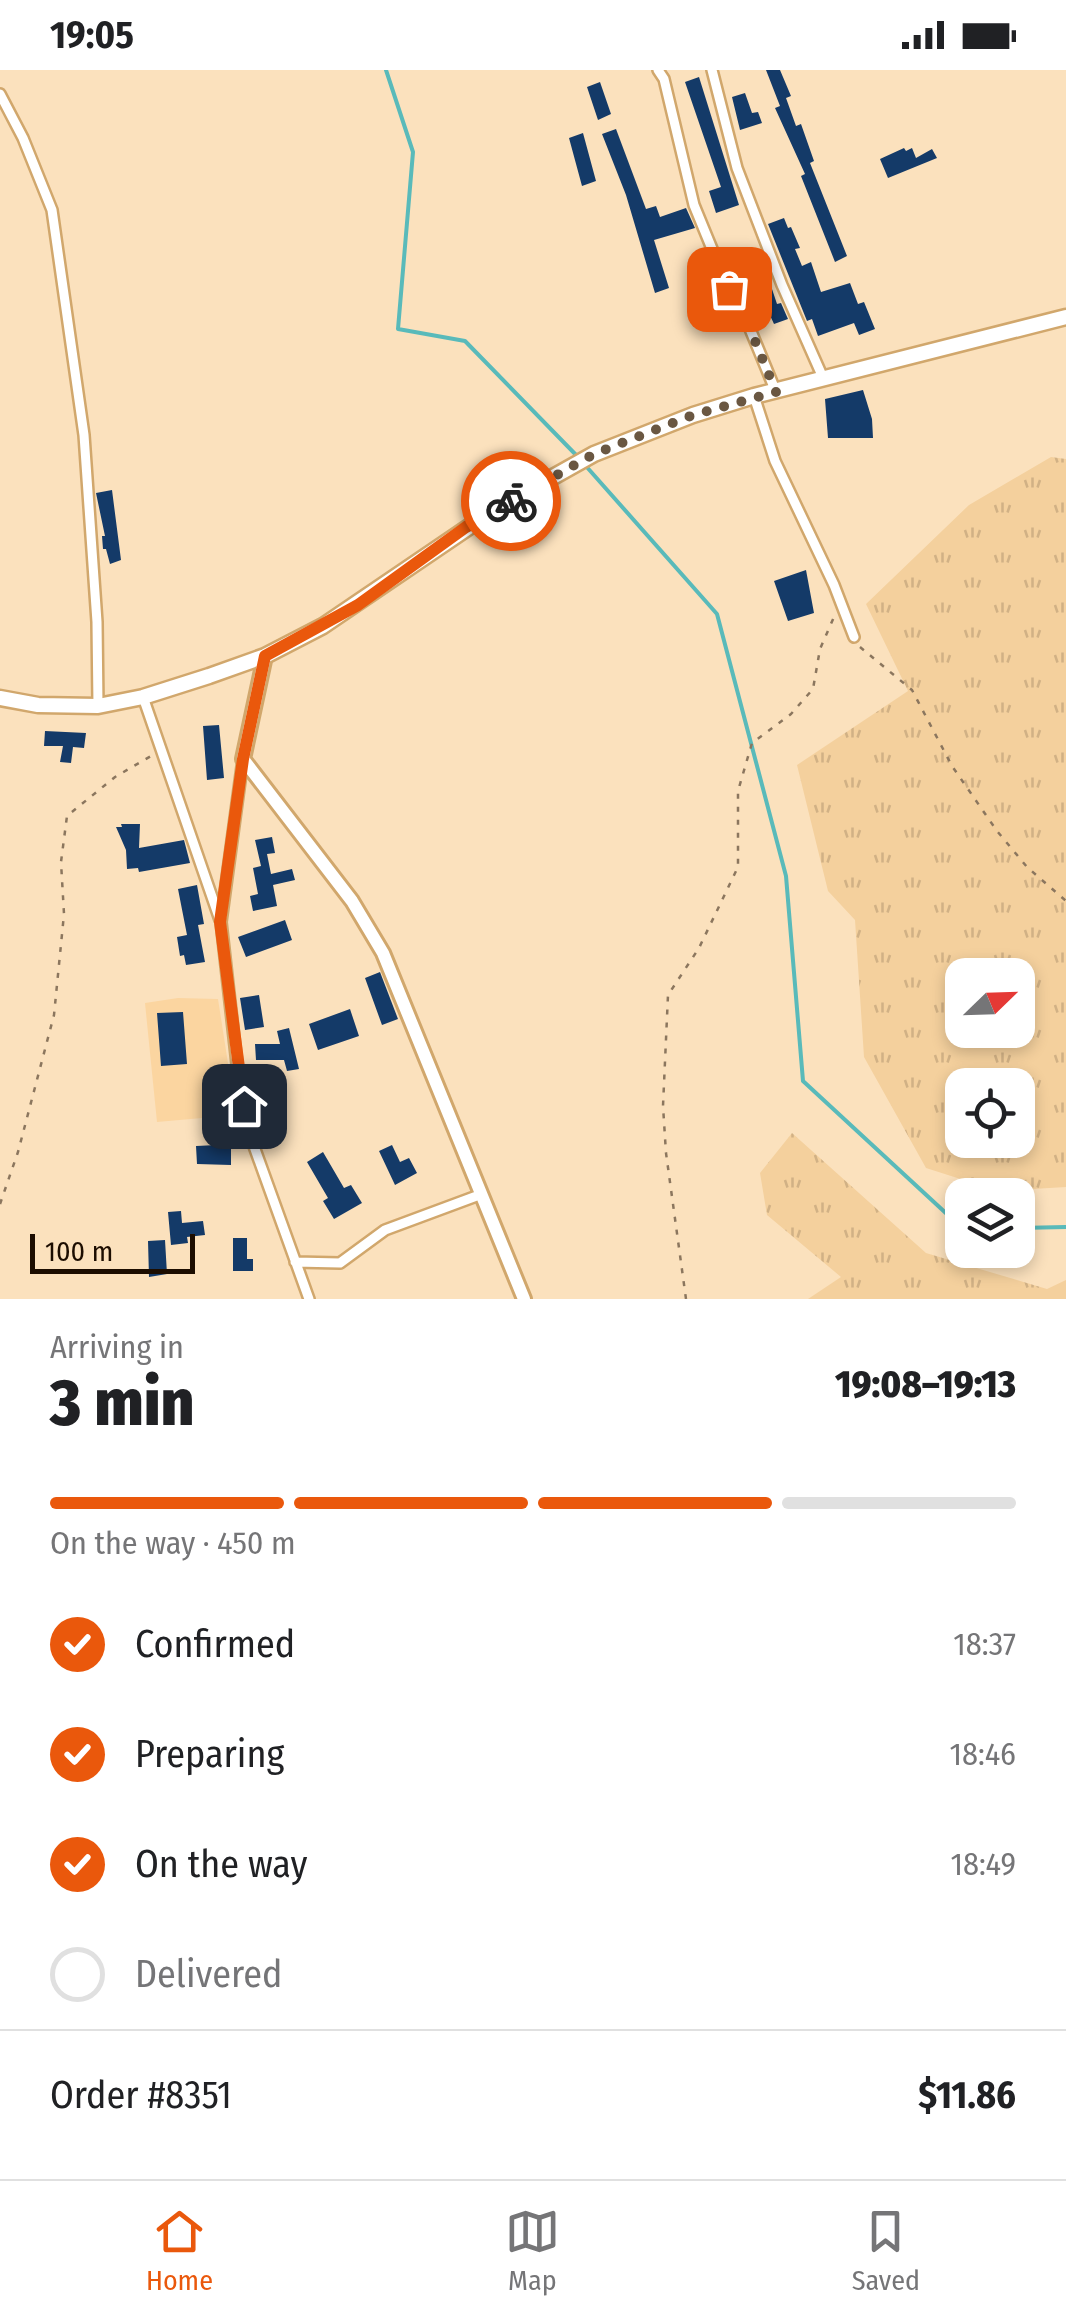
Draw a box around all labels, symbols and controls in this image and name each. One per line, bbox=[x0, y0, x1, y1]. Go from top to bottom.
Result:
text: 19:05 bbox=[50, 12, 134, 58]
pin bbox=[687, 247, 772, 332]
icon: bag bbox=[702, 262, 757, 317]
courier bbox=[461, 451, 561, 551]
icon: bike bbox=[484, 474, 539, 529]
north arrow bbox=[945, 958, 1035, 1048]
map controls bbox=[945, 958, 1035, 1268]
pin bbox=[202, 1064, 287, 1149]
button: locate bbox=[945, 1068, 1035, 1158]
icon: home bbox=[217, 1079, 272, 1134]
button: layers bbox=[945, 1178, 1035, 1268]
scale bar bbox=[30, 1229, 195, 1274]
text: 100 m bbox=[45, 1235, 113, 1268]
text: Arriving in bbox=[50, 1328, 184, 1366]
text: 19:08–19:13 bbox=[835, 1361, 1016, 1407]
text: 3 min bbox=[50, 1364, 195, 1442]
text: On the way · 450 m bbox=[50, 1524, 296, 1562]
icon: check bbox=[50, 1617, 105, 1672]
text: Confirmed bbox=[135, 1621, 295, 1667]
text: 18:37 bbox=[953, 1625, 1016, 1663]
icon: check bbox=[50, 1727, 105, 1782]
text: Preparing bbox=[135, 1731, 284, 1777]
text: 18:46 bbox=[950, 1735, 1016, 1773]
icon: check bbox=[50, 1837, 105, 1892]
text: On the way bbox=[135, 1841, 307, 1887]
text: 18:49 bbox=[950, 1845, 1016, 1883]
text: Delivered bbox=[135, 1951, 282, 1997]
text: Order #8351 bbox=[50, 2072, 232, 2118]
text: $11.86 bbox=[918, 2072, 1016, 2118]
tab: Home bbox=[146, 2204, 213, 2297]
tab: Map bbox=[505, 2204, 560, 2297]
tab: Saved bbox=[852, 2204, 920, 2297]

